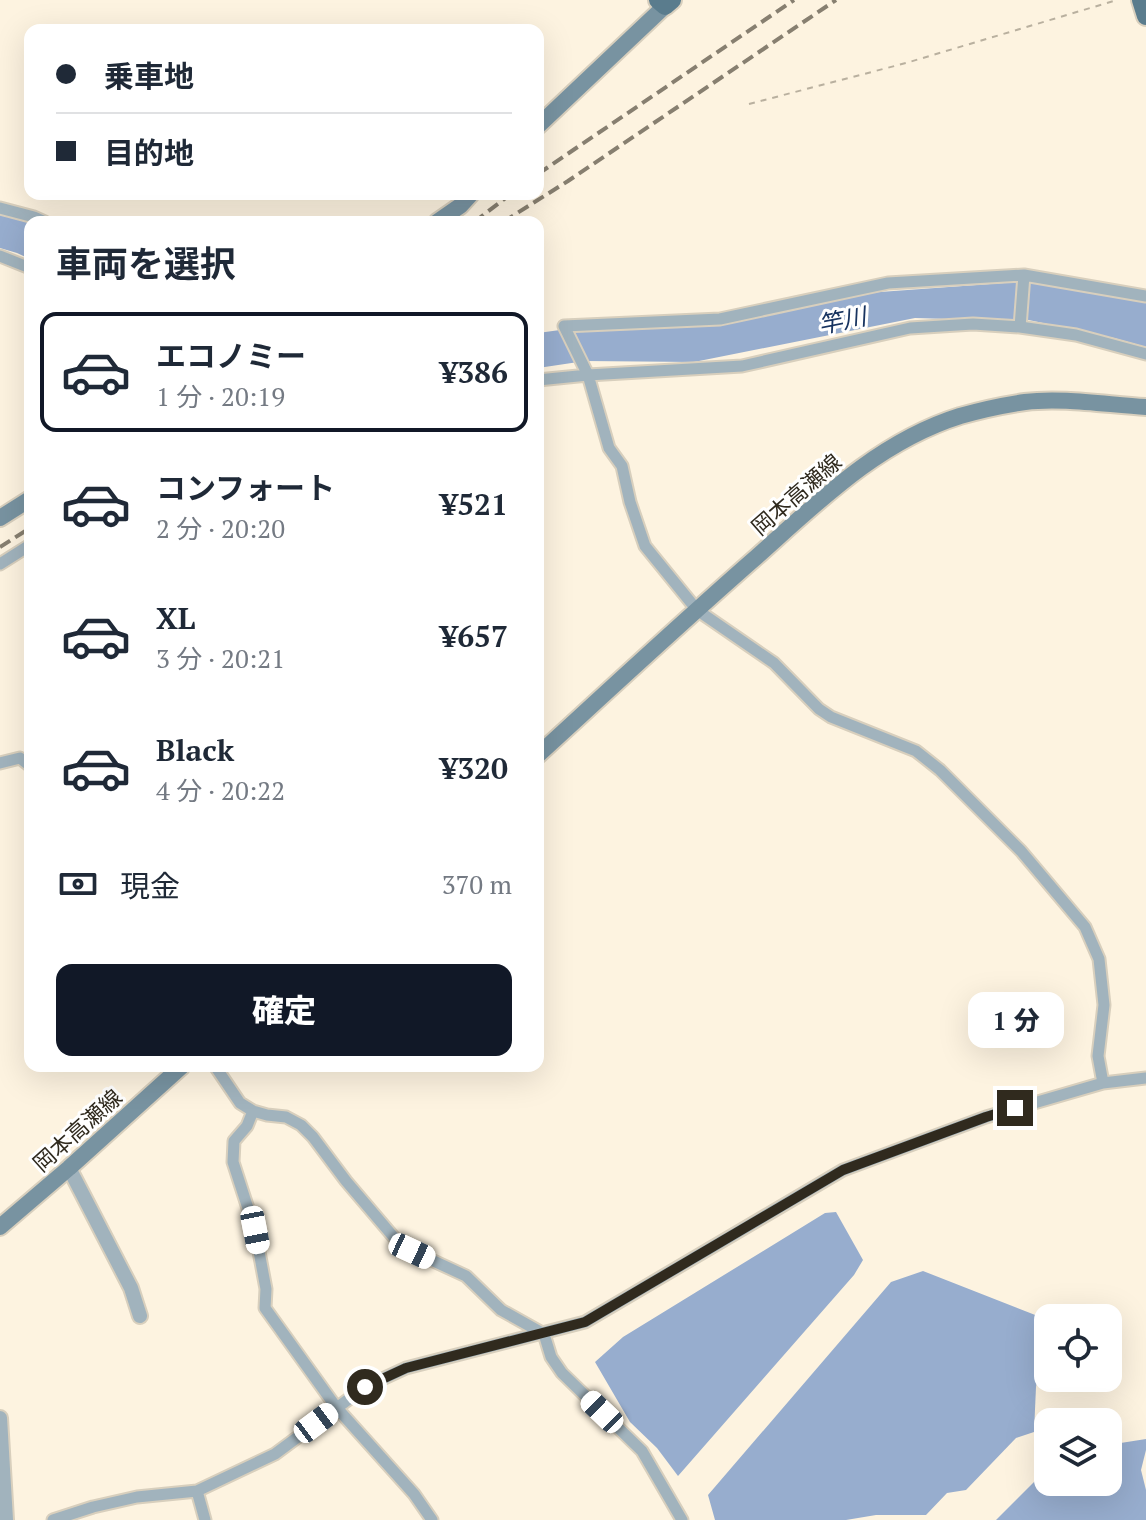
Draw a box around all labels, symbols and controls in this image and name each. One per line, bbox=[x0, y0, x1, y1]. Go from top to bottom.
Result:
text: 乗車地 bbox=[104, 56, 194, 96]
text: 目的地 bbox=[104, 133, 194, 173]
text: 車両を選択 bbox=[56, 240, 236, 287]
water label: 竿川 bbox=[815, 299, 872, 340]
icon: car bbox=[60, 336, 132, 408]
text: エコノミー bbox=[156, 336, 306, 376]
text: ¥386 bbox=[440, 352, 508, 392]
text: 1 分 · 20:19 bbox=[156, 379, 285, 413]
street label: 岡本高瀬線 bbox=[745, 447, 847, 541]
icon: car bbox=[60, 468, 132, 540]
text: コンフォート bbox=[156, 468, 335, 508]
text: ¥521 bbox=[440, 484, 508, 524]
text: 2 分 · 20:20 bbox=[156, 511, 285, 545]
text: XL bbox=[156, 598, 195, 638]
icon: car bbox=[60, 600, 132, 672]
text: ¥657 bbox=[440, 616, 508, 656]
text: 3 分 · 20:21 bbox=[156, 641, 285, 675]
text: Black bbox=[156, 730, 234, 770]
icon: car bbox=[60, 732, 132, 804]
text: ¥320 bbox=[440, 748, 508, 788]
text: 4 分 · 20:22 bbox=[156, 773, 285, 807]
icon: cash bbox=[56, 862, 100, 906]
text: 現金 bbox=[120, 866, 180, 906]
text: 370 m bbox=[442, 867, 512, 901]
button: 確定 bbox=[56, 964, 512, 1056]
callout: 1 分 bbox=[967, 992, 1063, 1048]
text: 1 分 bbox=[992, 1003, 1040, 1037]
street label: 岡本高瀬線 bbox=[26, 1082, 128, 1178]
route end bbox=[997, 1090, 1033, 1126]
car bbox=[239, 1204, 271, 1256]
car bbox=[385, 1230, 439, 1272]
map controls bbox=[1034, 1304, 1122, 1496]
button: locate bbox=[1034, 1304, 1122, 1392]
route start bbox=[347, 1369, 383, 1405]
car bbox=[576, 1387, 628, 1437]
car bbox=[290, 1399, 342, 1447]
button: layers bbox=[1034, 1408, 1122, 1496]

